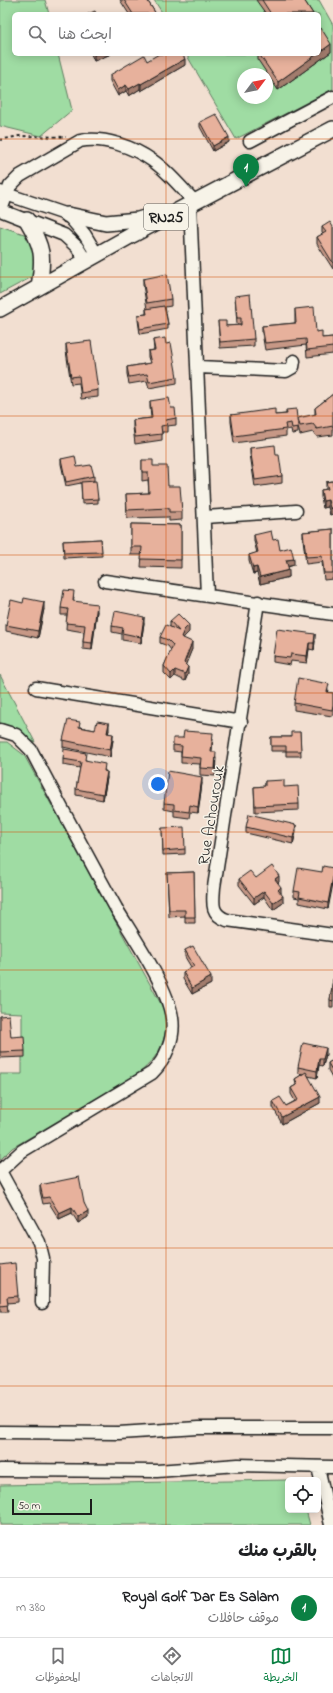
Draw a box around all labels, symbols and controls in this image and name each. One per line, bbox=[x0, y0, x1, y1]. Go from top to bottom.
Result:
search box bbox=[12, 12, 321, 56]
icon: search bbox=[26, 23, 48, 45]
text: ابحث هنا bbox=[58, 24, 112, 46]
north arrow bbox=[237, 68, 273, 104]
pin: 1 bbox=[233, 154, 259, 187]
road number: RN25 bbox=[144, 204, 188, 230]
street label: Rue Achourouk bbox=[192, 763, 232, 867]
your location bbox=[148, 774, 168, 794]
map controls bbox=[285, 1477, 321, 1513]
button: locate bbox=[285, 1477, 321, 1513]
scale bar bbox=[12, 1497, 92, 1516]
text: 50 m bbox=[18, 1498, 40, 1514]
text: بالقرب منك bbox=[238, 1539, 317, 1564]
text: Royal Golf Dar Es Salam bbox=[122, 1586, 279, 1608]
text: 380 m bbox=[16, 1598, 45, 1617]
text: 1 bbox=[302, 1598, 306, 1617]
text: موقف حافلات bbox=[208, 1609, 279, 1628]
tab: المحفوظات bbox=[35, 1645, 80, 1687]
tab: الاتجاهات bbox=[151, 1645, 193, 1687]
tab: الخريطة bbox=[264, 1645, 298, 1687]

